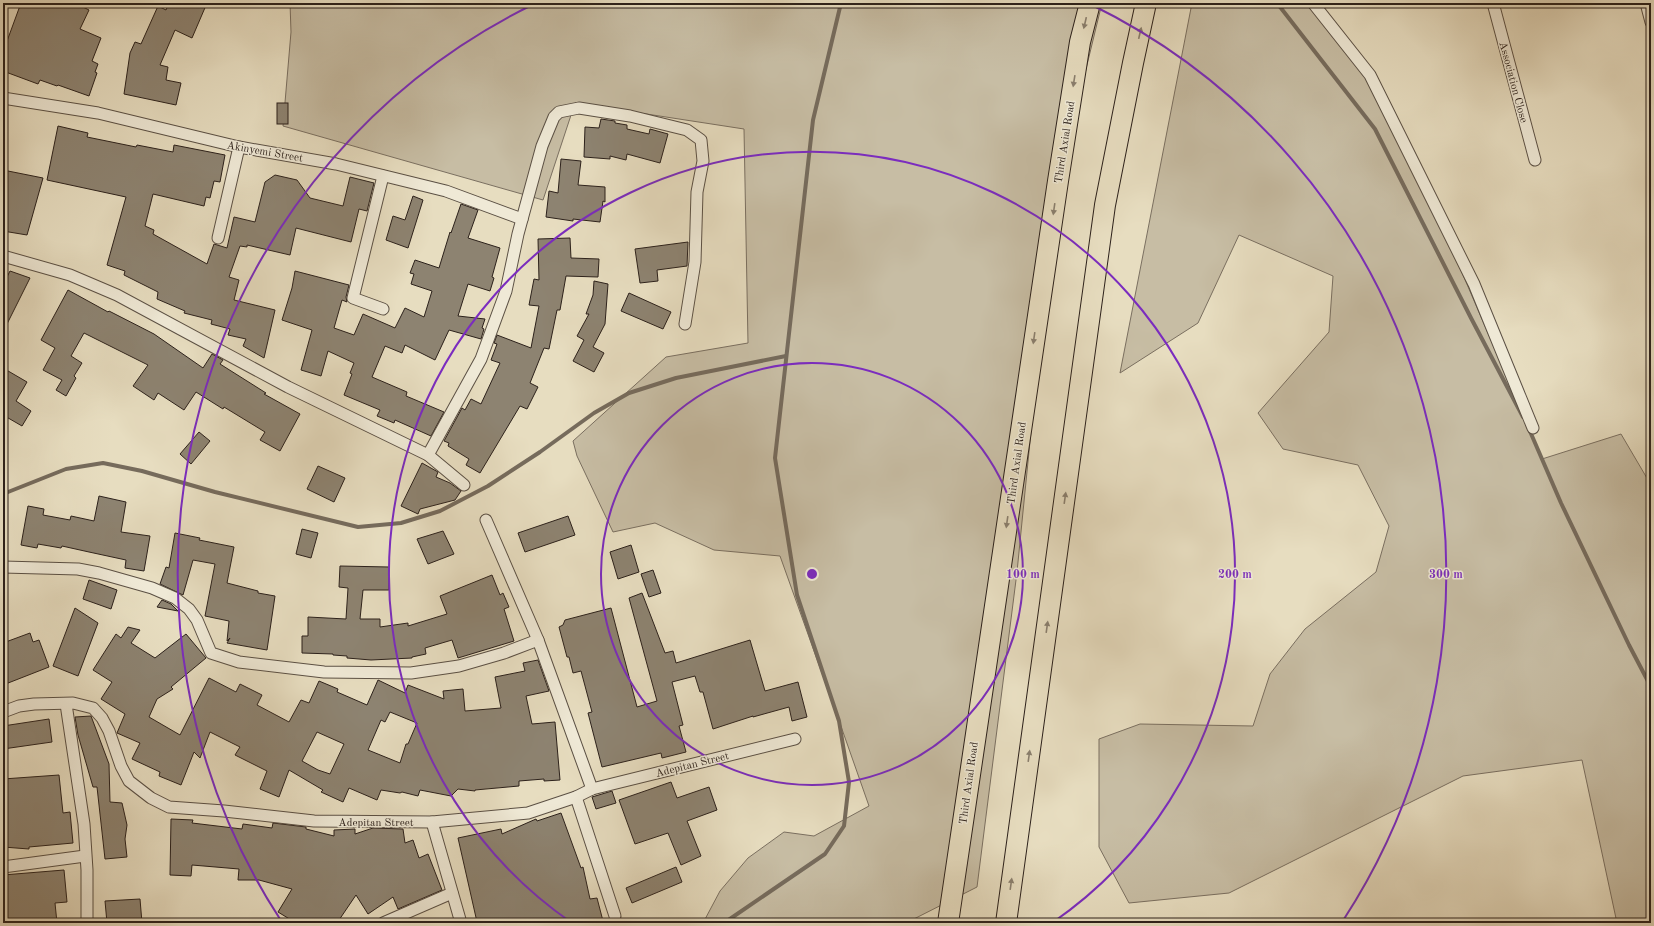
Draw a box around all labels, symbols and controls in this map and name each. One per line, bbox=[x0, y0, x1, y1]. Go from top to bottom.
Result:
one-way arrow bbox=[1082, 17, 1088, 29]
one-way arrow bbox=[1137, 27, 1143, 39]
street label: Association Close bbox=[1496, 41, 1529, 124]
one-way arrow bbox=[1071, 75, 1077, 87]
street label: Third Axial Road bbox=[1054, 100, 1077, 184]
street label: Akinyemi Street bbox=[226, 140, 304, 165]
one-way arrow bbox=[1050, 203, 1056, 215]
one-way arrow bbox=[1031, 332, 1037, 344]
street label: Third Axial Road bbox=[1006, 421, 1029, 505]
one-way arrow bbox=[1062, 492, 1068, 504]
one-way arrow bbox=[1004, 516, 1010, 528]
centre of rings bbox=[805, 567, 819, 581]
text: 100 m bbox=[1006, 569, 1040, 581]
text: 200 m bbox=[1218, 569, 1252, 581]
text: 300 m bbox=[1429, 569, 1463, 581]
one-way arrow bbox=[1044, 621, 1050, 633]
street label: Third Axial Road bbox=[958, 741, 981, 825]
one-way arrow bbox=[1026, 750, 1032, 762]
street label: Adepitan Street bbox=[654, 751, 730, 780]
street label: Adepitan Street bbox=[338, 818, 414, 829]
one-way arrow bbox=[1008, 878, 1014, 890]

